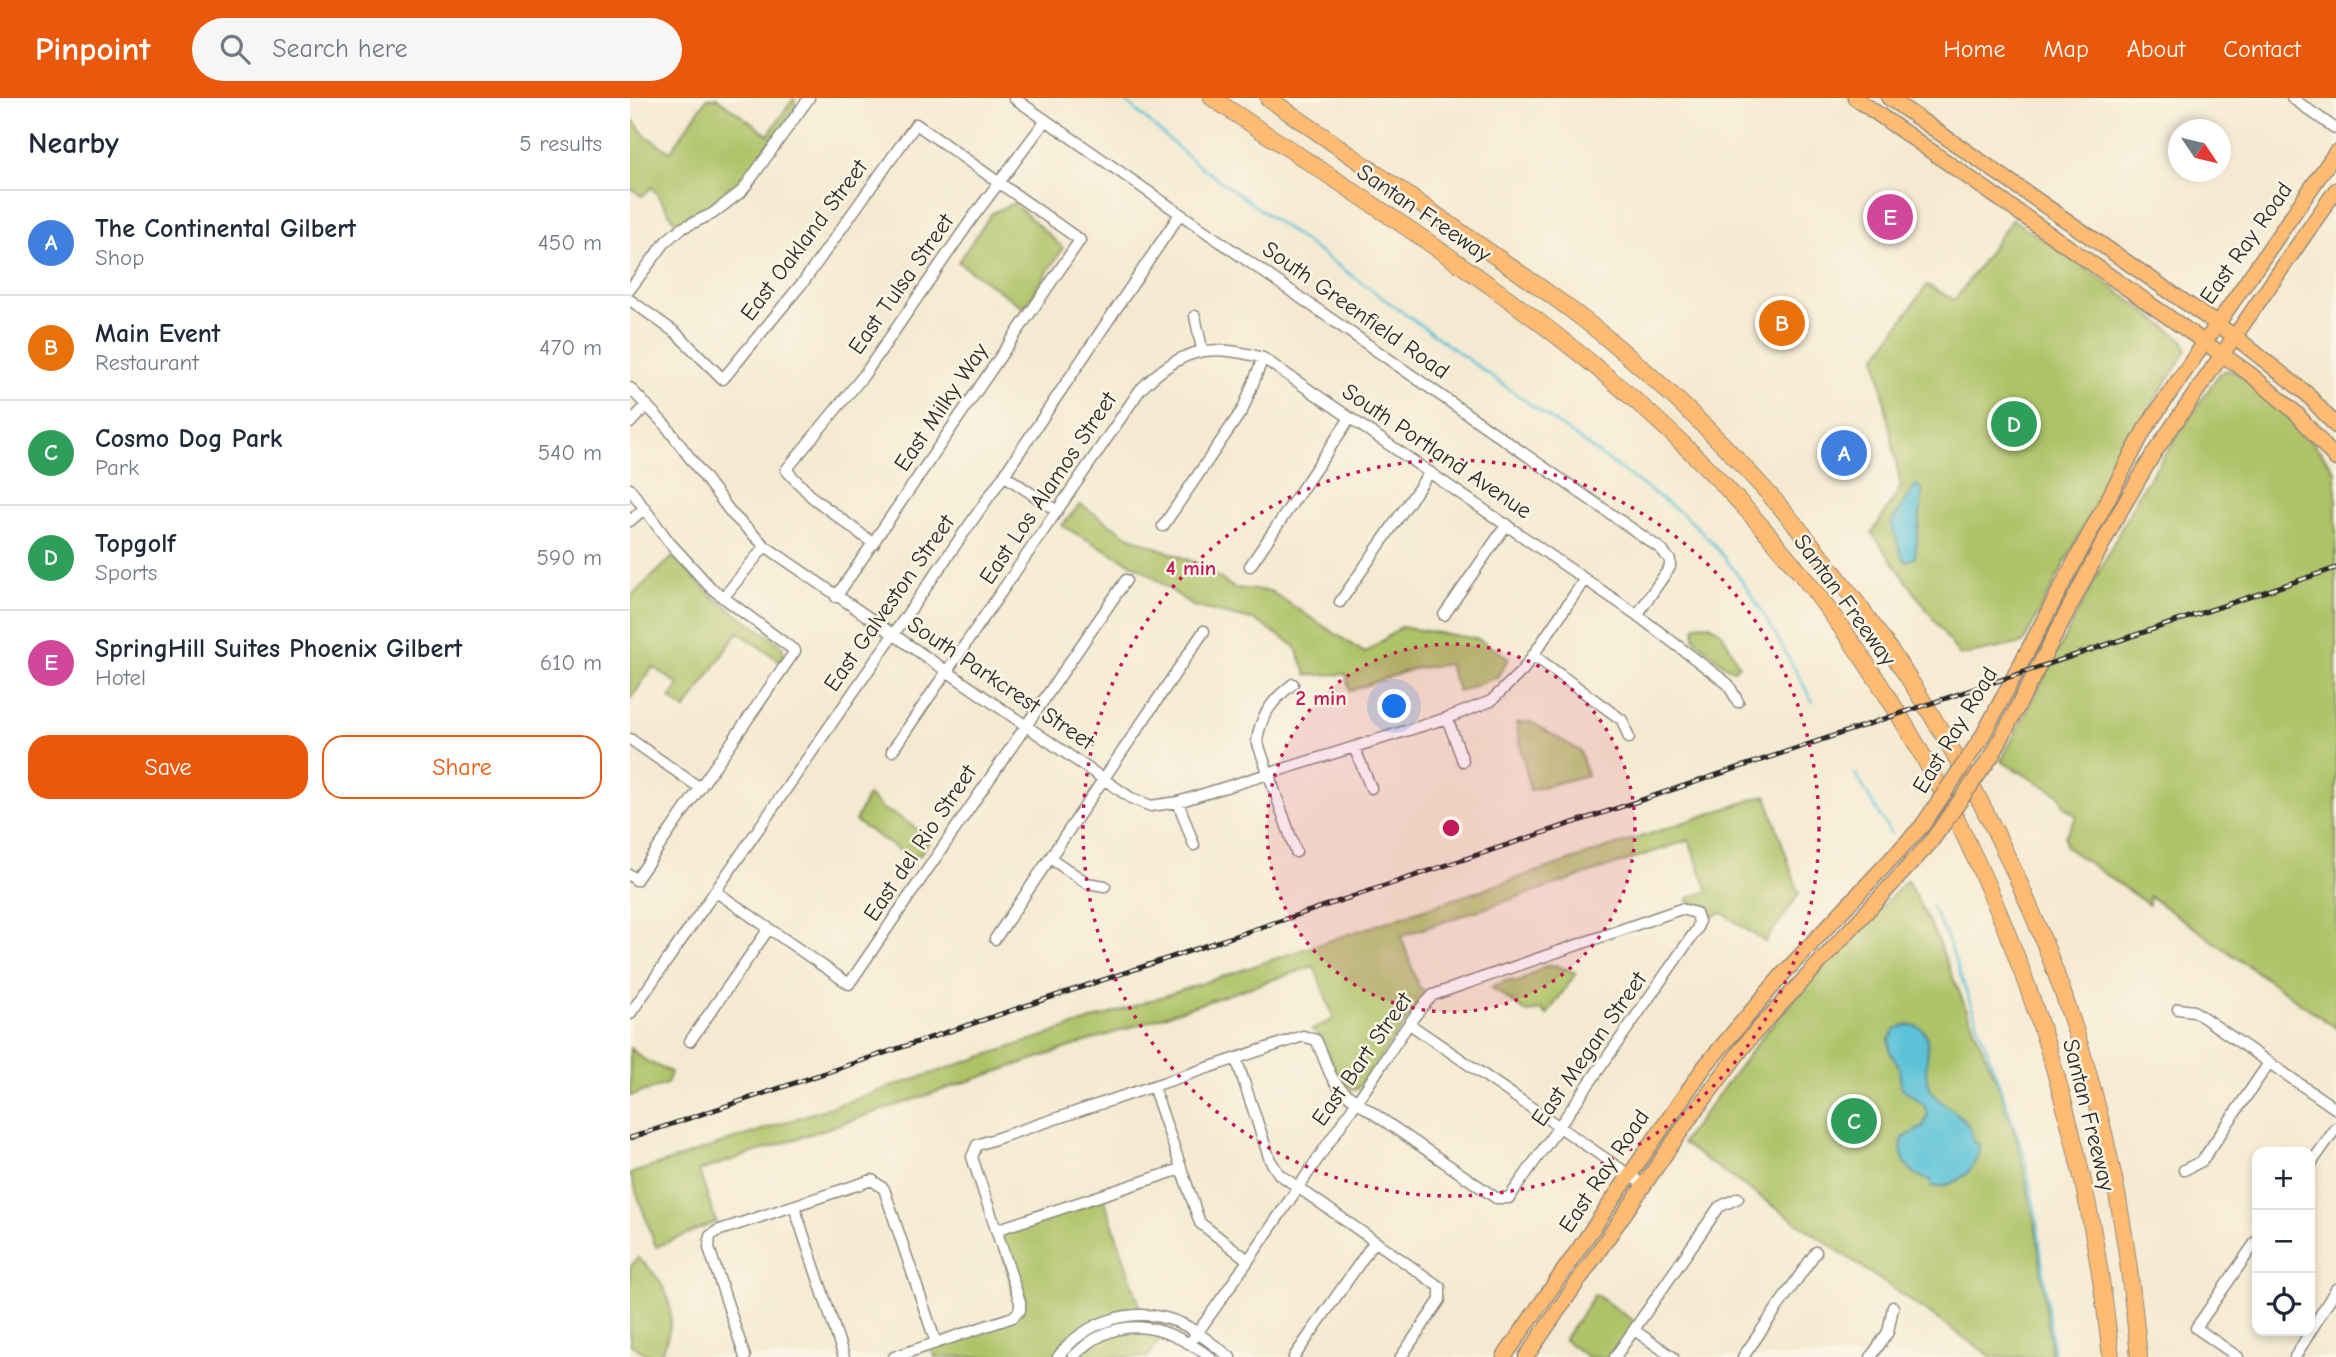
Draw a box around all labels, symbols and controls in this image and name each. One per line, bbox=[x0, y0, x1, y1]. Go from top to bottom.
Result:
search box bbox=[192, 18, 682, 81]
text: Pinpoint bbox=[35, 30, 150, 68]
icon: search bbox=[216, 30, 254, 68]
text: Search here bbox=[272, 34, 408, 64]
text: Home bbox=[1944, 35, 2005, 63]
text: Map bbox=[2043, 35, 2089, 63]
text: About bbox=[2127, 35, 2185, 63]
text: Contact bbox=[2223, 35, 2301, 63]
north arrow bbox=[2168, 119, 2231, 182]
text: Nearby bbox=[28, 126, 119, 161]
text: 5 results bbox=[519, 130, 602, 157]
street label: East Oakland Street bbox=[735, 153, 874, 326]
street label: Santan Freeway bbox=[1352, 158, 1497, 268]
street label: East Ray Road bbox=[2194, 177, 2298, 309]
pin: E bbox=[1867, 191, 1913, 243]
street label: East Tulsa Street bbox=[843, 208, 960, 359]
text: The Continental Gilbert bbox=[95, 214, 356, 244]
text: A bbox=[45, 229, 57, 256]
text: 450 m bbox=[538, 229, 602, 256]
street label: South Greenfield Road bbox=[1257, 235, 1455, 385]
text: Shop bbox=[95, 244, 144, 271]
pin: B bbox=[1759, 297, 1805, 349]
text: Main Event bbox=[95, 319, 220, 349]
text: B bbox=[44, 334, 58, 361]
text: 470 m bbox=[539, 334, 602, 361]
street label: East Milky Way bbox=[888, 337, 994, 476]
text: Restaurant bbox=[95, 349, 199, 376]
street label: South Portland Avenue bbox=[1337, 378, 1537, 524]
street label: East Los Alamos Street bbox=[974, 386, 1123, 589]
pin: D bbox=[1991, 398, 2037, 450]
text: Cosmo Dog Park bbox=[95, 424, 282, 454]
pin: A bbox=[1821, 427, 1867, 479]
text: C bbox=[44, 439, 58, 466]
text: 540 m bbox=[538, 439, 602, 466]
text: Park bbox=[95, 454, 139, 481]
street label: East Galveston Street bbox=[818, 508, 961, 696]
text: Topgolf bbox=[95, 529, 176, 559]
street label: Santan Freeway bbox=[1788, 529, 1902, 672]
text: D bbox=[44, 544, 58, 571]
text: 590 m bbox=[537, 544, 602, 571]
text: 4 min bbox=[1166, 556, 1216, 580]
text: Sports bbox=[95, 559, 157, 586]
street label: South Parkcrest Street bbox=[902, 610, 1101, 756]
text: SpringHill Suites Phoenix Gilbert bbox=[95, 634, 462, 664]
text: E bbox=[44, 649, 58, 676]
text: 610 m bbox=[540, 649, 602, 676]
street label: East Ray Road bbox=[1907, 662, 2003, 798]
text: Hotel bbox=[95, 664, 146, 691]
text: 2 min bbox=[1295, 686, 1347, 710]
your location bbox=[1377, 689, 1411, 723]
button: Save bbox=[28, 735, 308, 799]
button: Share bbox=[322, 735, 602, 799]
street label: East del Rio Street bbox=[858, 759, 983, 926]
centre of rings bbox=[1439, 816, 1463, 840]
street label: East Megan Street bbox=[1526, 965, 1653, 1131]
street label: East Bart Street bbox=[1306, 986, 1419, 1131]
street label: Santan Freeway bbox=[2057, 1036, 2121, 1195]
pin: C bbox=[1831, 1095, 1877, 1147]
street label: East Ray Road bbox=[1553, 1104, 1655, 1238]
map controls bbox=[2252, 1147, 2315, 1336]
button: + bbox=[2252, 1147, 2315, 1210]
button: − bbox=[2252, 1210, 2315, 1273]
button: locate bbox=[2252, 1273, 2315, 1336]

